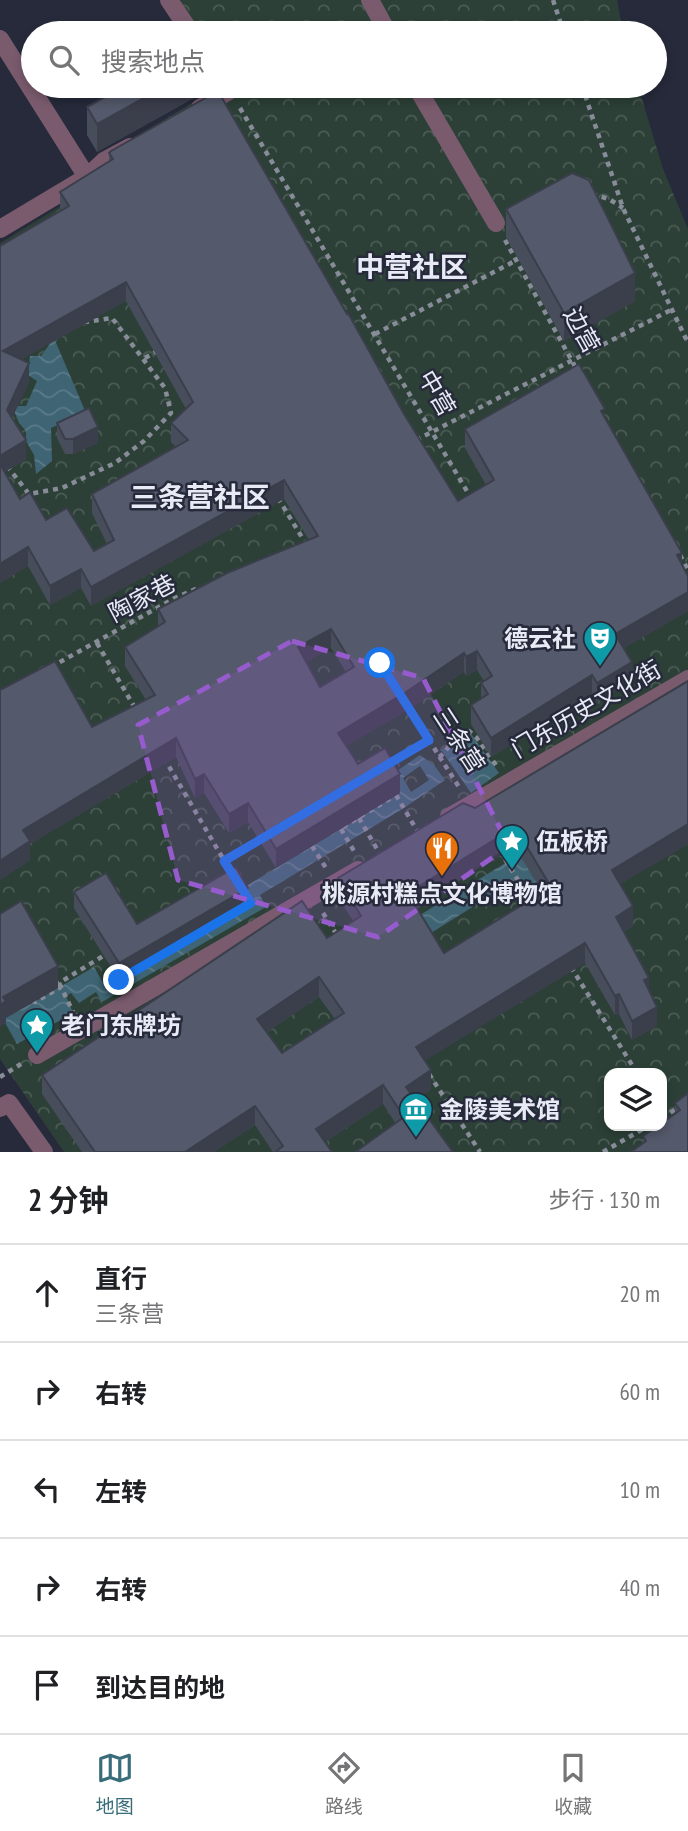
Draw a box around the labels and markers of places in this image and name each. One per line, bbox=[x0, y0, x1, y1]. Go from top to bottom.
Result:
theatre icon: 德云社 bbox=[581, 619, 619, 668]
place label: 德云社 bbox=[504, 623, 576, 654]
place icon: 伍板桥 bbox=[493, 822, 531, 871]
place label: 伍板桥 bbox=[536, 826, 608, 857]
restaurant icon: 桃源村糕点文化博物馆 bbox=[423, 829, 461, 878]
place label: 桃源村糕点文化博物馆 bbox=[322, 878, 562, 909]
place icon: 老门东牌坊 bbox=[18, 1006, 56, 1055]
place label: 老门东牌坊 bbox=[61, 1010, 181, 1041]
museum icon: 金陵美术馆 bbox=[397, 1090, 435, 1139]
place label: 金陵美术馆 bbox=[440, 1094, 560, 1125]

